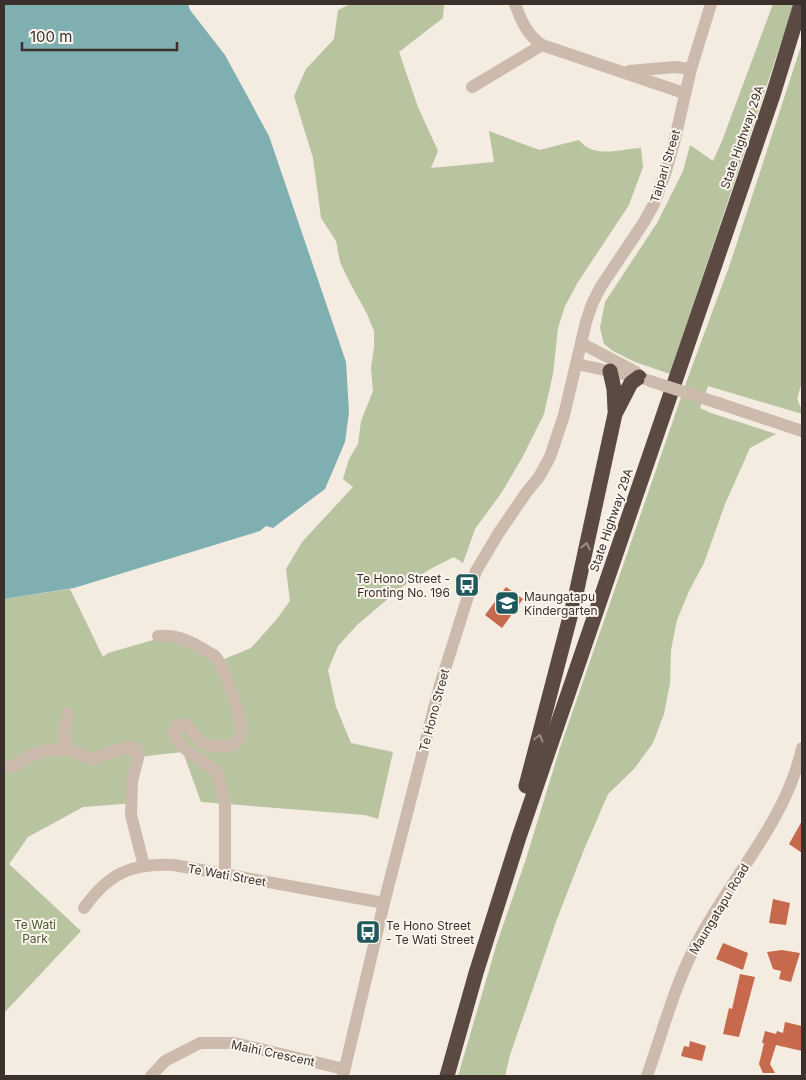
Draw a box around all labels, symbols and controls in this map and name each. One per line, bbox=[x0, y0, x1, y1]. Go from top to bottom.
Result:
scale bar bbox=[22, 20, 178, 52]
text: 100 m bbox=[30, 27, 72, 46]
street label: State Highway 29A bbox=[717, 83, 767, 191]
street label: Taipari Street bbox=[647, 128, 683, 204]
street label: State Highway 29A bbox=[586, 466, 636, 574]
one-way arrow bbox=[580, 542, 591, 551]
place label: Te Hono Street - Fronting No. 196 bbox=[356, 571, 450, 600]
bus stop icon: Te Hono Street - Fronting No. 196 bbox=[454, 572, 480, 598]
place label: Maungatapu Kindergarten bbox=[524, 589, 598, 618]
school or university icon: Maungatapu Kindergarten bbox=[494, 590, 520, 616]
street label: Te Hono Street bbox=[416, 667, 452, 753]
one-way arrow bbox=[534, 734, 544, 743]
street label: Te Wati Street bbox=[187, 861, 267, 889]
street label: Maungatapu Road bbox=[686, 861, 752, 957]
park label: Te Wati Park bbox=[14, 917, 56, 946]
place label: Te Hono Street - Te Wati Street bbox=[386, 918, 474, 947]
bus stop icon: Te Hono Street - Te Wati Street bbox=[355, 919, 381, 945]
street label: Maihi Crescent bbox=[230, 1037, 316, 1069]

